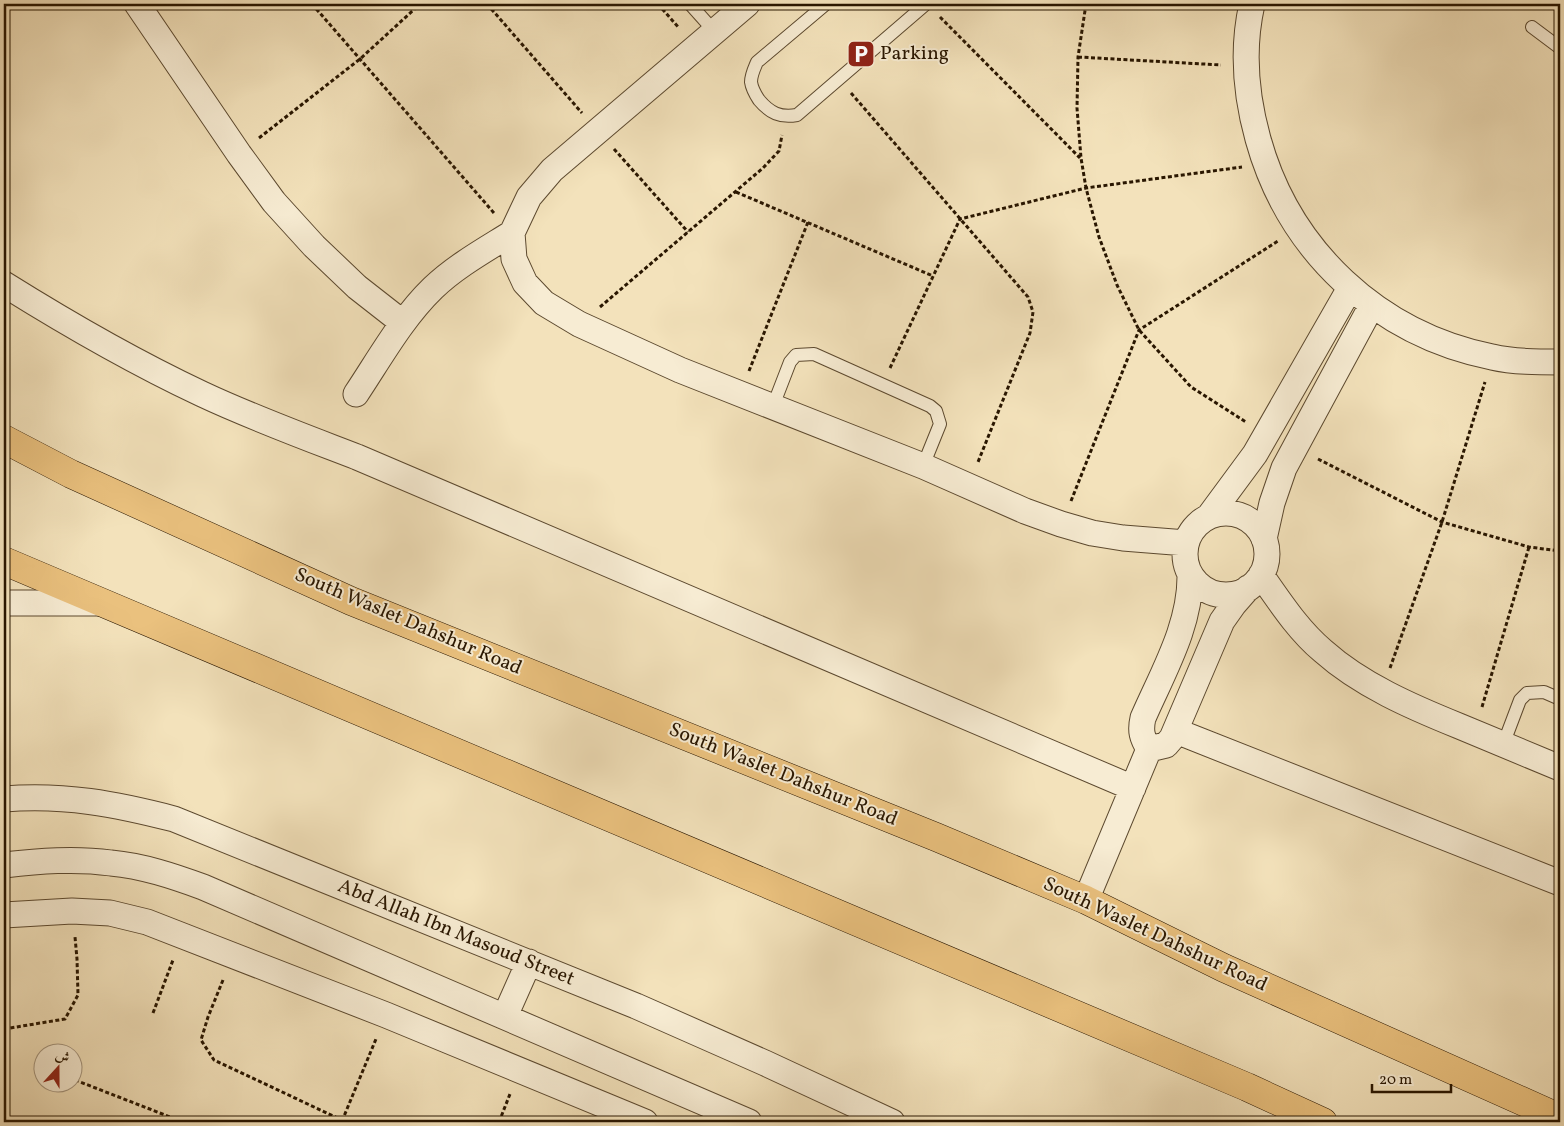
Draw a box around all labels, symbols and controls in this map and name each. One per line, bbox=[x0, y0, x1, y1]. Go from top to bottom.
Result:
parking icon: Parking bbox=[846, 39, 876, 69]
place label: Parking bbox=[880, 40, 949, 68]
street label: South Waslet Dahshur Road bbox=[290, 561, 526, 683]
street label: South Waslet Dahshur Road bbox=[664, 716, 902, 834]
street label: South Waslet Dahshur Road bbox=[1038, 871, 1272, 999]
street label: Abd Allah Ibn Masoud Street bbox=[333, 873, 579, 993]
north arrow bbox=[32, 1044, 82, 1094]
text: ش bbox=[52, 1046, 72, 1069]
scale bar bbox=[1372, 1061, 1450, 1093]
text: 20 m bbox=[1379, 1070, 1412, 1091]

